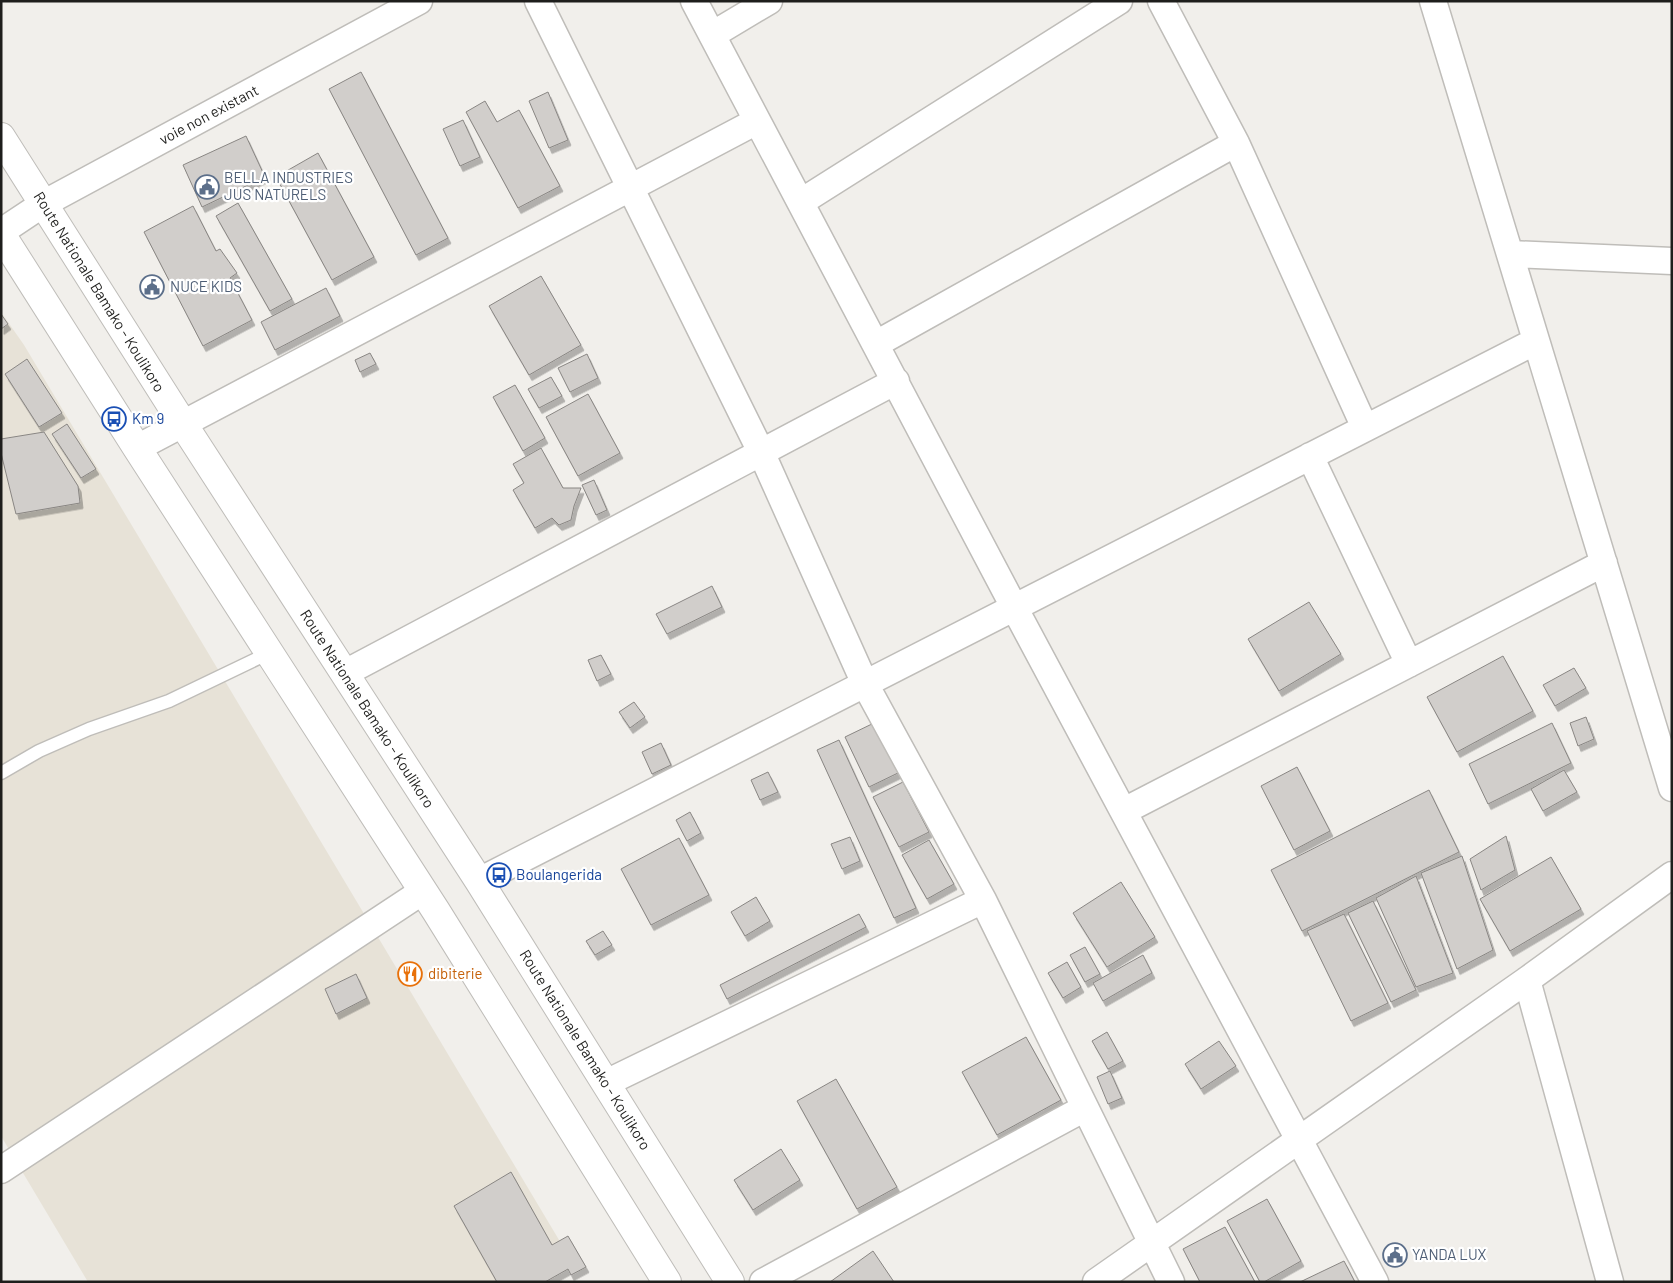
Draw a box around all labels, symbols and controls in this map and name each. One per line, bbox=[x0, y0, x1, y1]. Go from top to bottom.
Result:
street label: voie non existant bbox=[156, 80, 261, 148]
place label: BELLA INDUSTRIES JUS NATURELS bbox=[224, 168, 353, 203]
public building icon: BELLA INDUSTRIES JUS NATURELS bbox=[194, 174, 220, 200]
street label: Route Nationale Bamako - Koulikoro bbox=[31, 188, 169, 395]
public building icon: NUCE KIDS bbox=[139, 274, 165, 300]
place label: NUCE KIDS bbox=[170, 277, 242, 295]
bus stop icon: Km 9 bbox=[101, 406, 127, 432]
place label: Km 9 bbox=[132, 409, 164, 427]
street label: Route Nationale Bamako - Koulikoro bbox=[297, 606, 439, 811]
bus stop icon: Boulangerida bbox=[486, 862, 512, 888]
place label: Boulangerida bbox=[516, 865, 602, 883]
street label: Route Nationale Bamako - Koulikoro bbox=[517, 946, 655, 1153]
restaurant icon: dibiterie bbox=[397, 961, 423, 987]
place label: dibiterie bbox=[428, 964, 483, 982]
public building icon: YANDA LUX bbox=[1382, 1242, 1408, 1268]
place label: YANDA LUX bbox=[1412, 1245, 1487, 1263]

